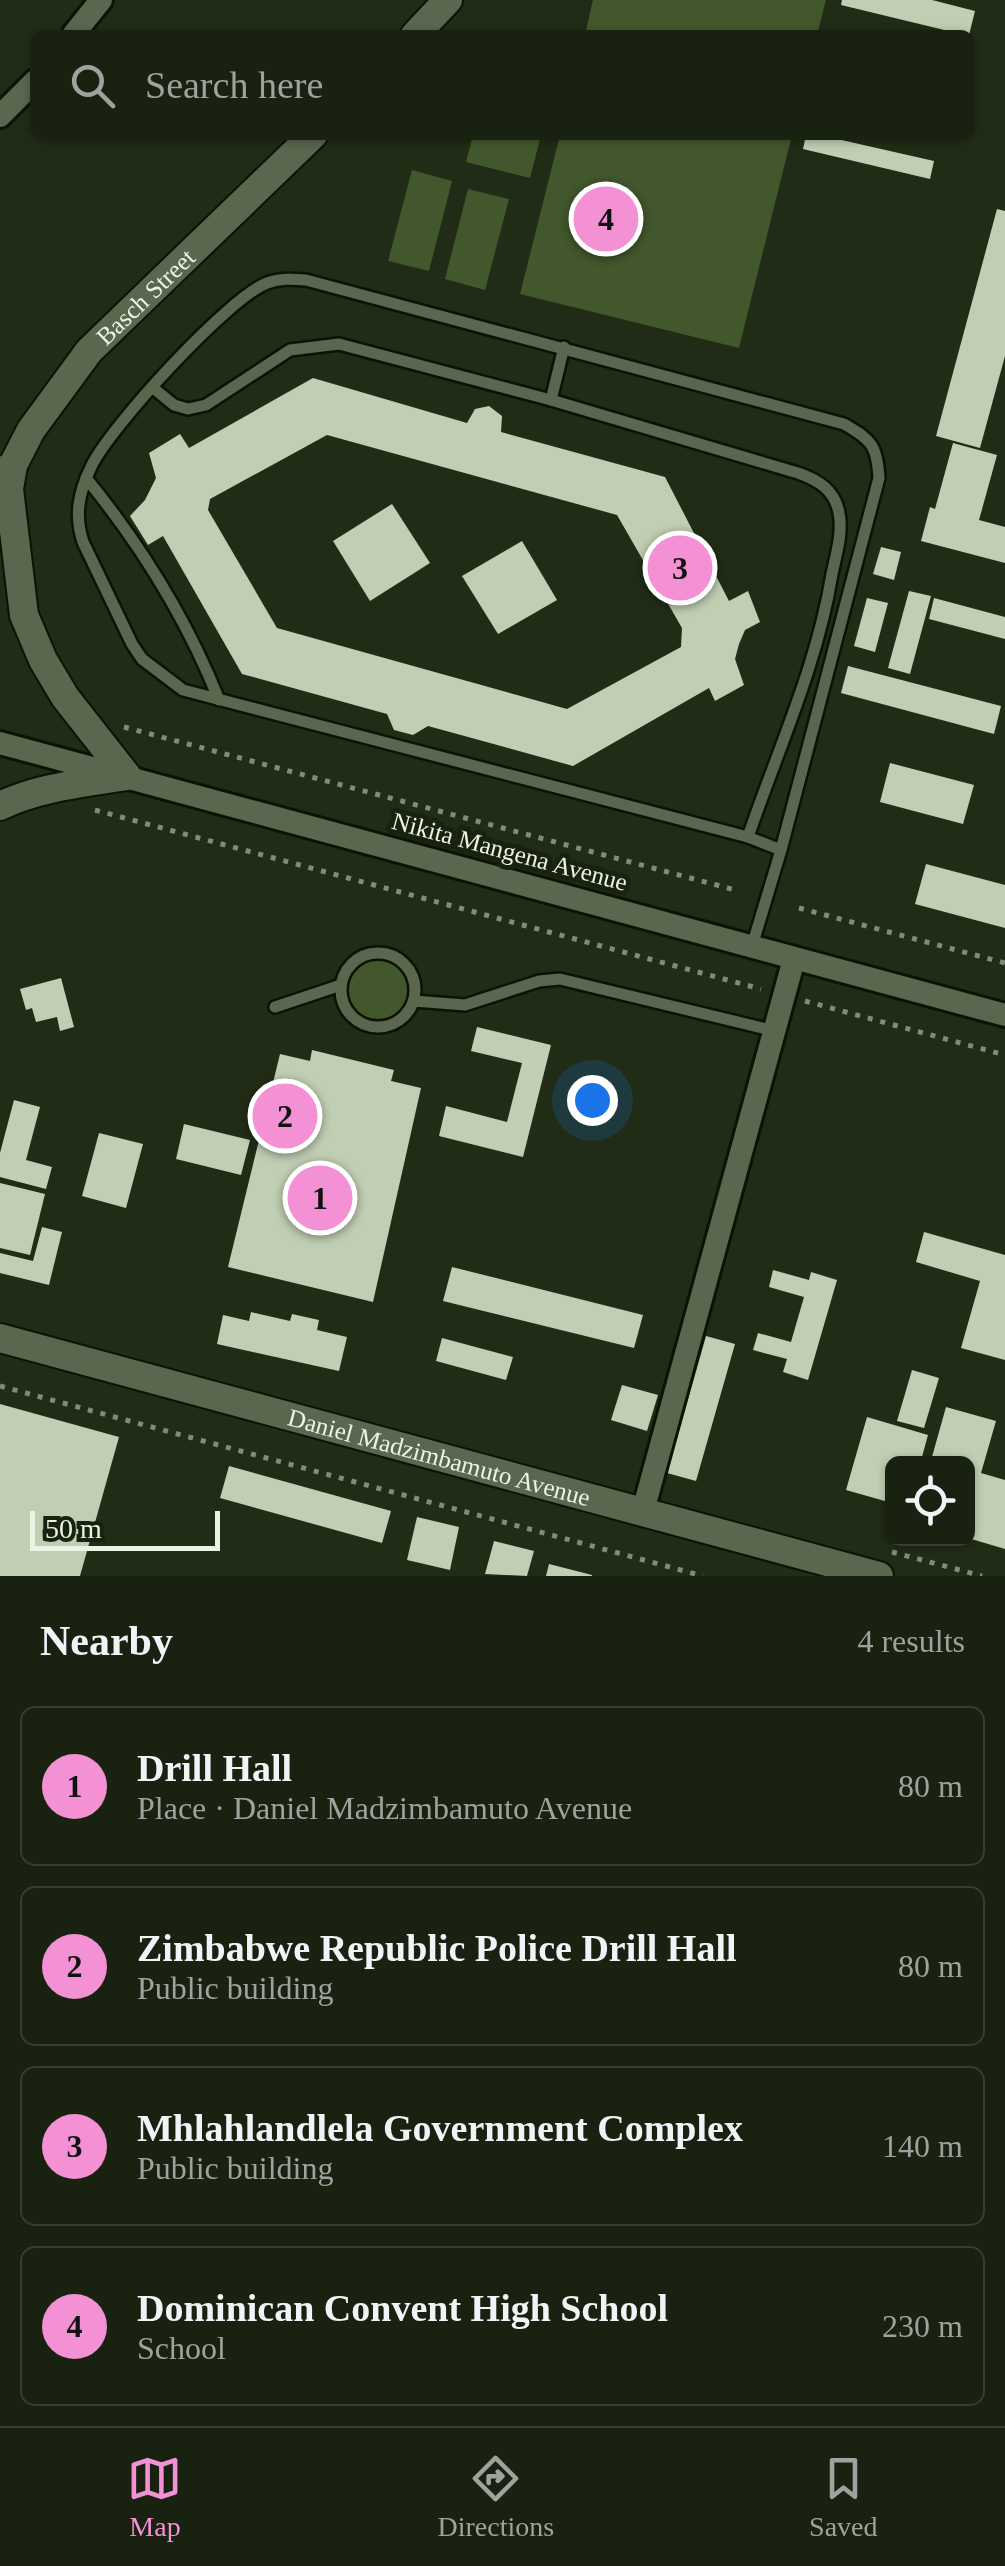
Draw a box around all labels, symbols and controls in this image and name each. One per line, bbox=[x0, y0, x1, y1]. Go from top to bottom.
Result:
search box bbox=[30, 30, 975, 140]
icon: search bbox=[65, 58, 120, 113]
text: Search here bbox=[145, 64, 323, 106]
pin: 4 bbox=[574, 182, 638, 256]
street label: Basch Street bbox=[91, 244, 200, 350]
pin: 3 bbox=[648, 530, 712, 606]
street label: Nikita Mangena Avenue bbox=[389, 807, 630, 896]
your location bbox=[567, 1075, 618, 1126]
pin: 2 bbox=[252, 1078, 318, 1154]
pin: 1 bbox=[288, 1160, 352, 1236]
street label: Daniel Madzimbamuto Avenue bbox=[285, 1404, 593, 1511]
map controls bbox=[885, 1456, 975, 1546]
button: locate bbox=[885, 1456, 975, 1546]
scale bar bbox=[30, 1506, 220, 1551]
text: 50 m bbox=[45, 1513, 102, 1544]
text: Nearby bbox=[40, 1618, 173, 1664]
text: 4 results bbox=[857, 1623, 965, 1659]
text: Drill Hall bbox=[137, 1747, 292, 1789]
text: 1 bbox=[67, 1768, 83, 1804]
text: 80 m bbox=[898, 1768, 963, 1804]
text: Place · Daniel Madzimbamuto Avenue bbox=[137, 1790, 632, 1826]
text: Zimbabwe Republic Police Drill Hall bbox=[137, 1927, 737, 1969]
text: 2 bbox=[67, 1948, 83, 1984]
text: 80 m bbox=[898, 1948, 963, 1984]
text: Public building bbox=[137, 1970, 333, 2006]
text: Mhlahlandlela Government Complex bbox=[137, 2107, 743, 2149]
text: 3 bbox=[67, 2128, 83, 2164]
text: 140 m bbox=[882, 2128, 963, 2164]
text: Public building bbox=[137, 2150, 333, 2186]
text: Dominican Convent High School bbox=[137, 2287, 668, 2329]
text: 4 bbox=[67, 2308, 83, 2344]
text: 230 m bbox=[882, 2308, 963, 2344]
text: School bbox=[137, 2330, 226, 2366]
tab: Map bbox=[127, 2451, 182, 2543]
tab: Directions bbox=[437, 2451, 554, 2543]
tab: Saved bbox=[809, 2451, 878, 2543]

